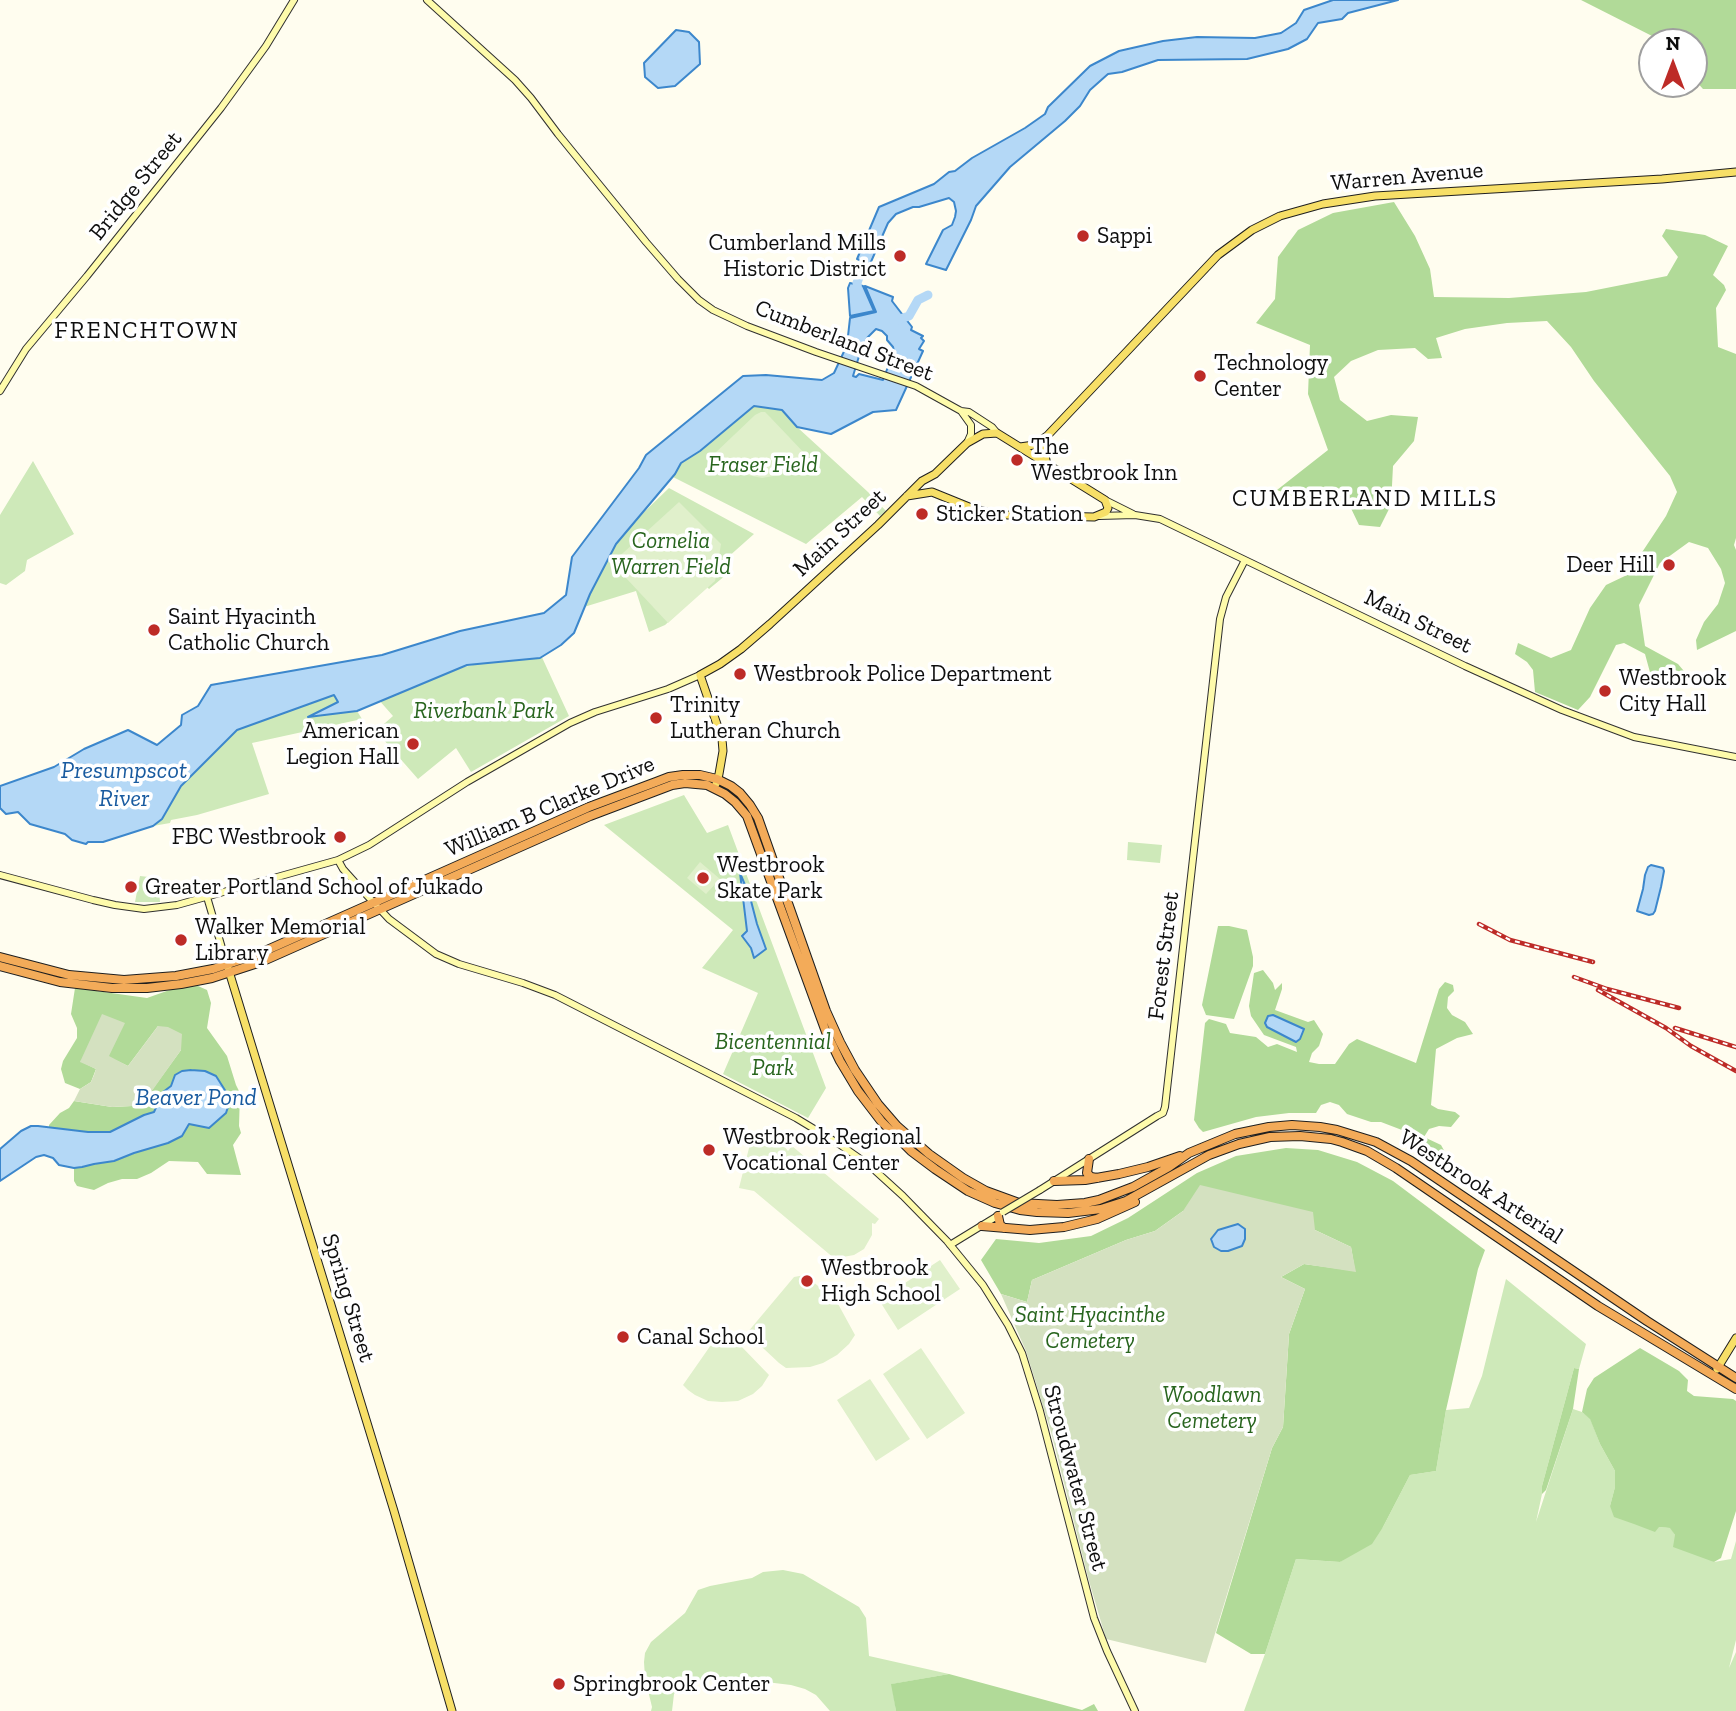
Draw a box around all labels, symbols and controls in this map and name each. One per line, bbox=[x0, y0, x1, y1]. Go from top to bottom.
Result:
north arrow bbox=[1638, 28, 1708, 98]
text: N bbox=[1666, 32, 1680, 55]
street label: Bridge Street bbox=[84, 126, 188, 246]
street label: Warren Avenue bbox=[1330, 157, 1484, 197]
place label: Sappi bbox=[1097, 222, 1152, 250]
marker: Sappi bbox=[1075, 228, 1091, 244]
place label: Cumberland Mills Historic District bbox=[709, 229, 886, 283]
marker: Cumberland Mills Historic District bbox=[892, 248, 908, 264]
street label: Cumberland Street bbox=[751, 294, 937, 388]
district label: FRENCHTOWN bbox=[56, 317, 238, 345]
place label: Technology Center bbox=[1214, 349, 1328, 403]
marker: Technology Center bbox=[1192, 368, 1208, 384]
place label: The Westbrook Inn bbox=[1031, 433, 1177, 487]
park label: Fraser Field bbox=[708, 451, 818, 479]
marker: The Westbrook Inn bbox=[1009, 452, 1025, 468]
street label: Main Street bbox=[788, 483, 892, 583]
district label: CUMBERLAND MILLS bbox=[1234, 485, 1496, 513]
place label: Sticker Station bbox=[936, 500, 1083, 528]
marker: Sticker Station bbox=[914, 506, 930, 522]
park label: Cornelia Warren Field bbox=[611, 527, 731, 581]
place label: Deer Hill bbox=[1566, 551, 1655, 579]
marker: Deer Hill bbox=[1661, 557, 1677, 573]
street label: Main Street bbox=[1360, 584, 1476, 660]
place label: Saint Hyacinth Catholic Church bbox=[168, 603, 329, 657]
marker: Saint Hyacinth Catholic Church bbox=[146, 622, 162, 638]
place label: Westbrook Police Department bbox=[754, 660, 1052, 688]
place label: Westbrook City Hall bbox=[1619, 664, 1726, 718]
marker: Westbrook Police Department bbox=[732, 666, 748, 682]
marker: Westbrook City Hall bbox=[1597, 683, 1613, 699]
place label: Trinity Lutheran Church bbox=[670, 691, 840, 745]
park label: Riverbank Park bbox=[413, 697, 555, 725]
marker: Trinity Lutheran Church bbox=[648, 710, 664, 726]
place label: American Legion Hall bbox=[286, 717, 399, 771]
marker: American Legion Hall bbox=[405, 736, 421, 752]
street label: William B Clarke Drive bbox=[441, 750, 659, 864]
water label: Presumpscot River bbox=[61, 757, 187, 813]
place label: FBC Westbrook bbox=[172, 823, 326, 851]
marker: FBC Westbrook bbox=[332, 829, 348, 845]
place label: Westbrook Skate Park bbox=[717, 851, 824, 905]
marker: Westbrook Skate Park bbox=[695, 870, 711, 886]
place label: Greater Portland School of Jukado bbox=[145, 873, 483, 901]
marker: Greater Portland School of Jukado bbox=[123, 879, 139, 895]
street label: Forest Street bbox=[1142, 890, 1186, 1022]
place label: Walker Memorial Library bbox=[195, 913, 365, 967]
marker: Walker Memorial Library bbox=[173, 932, 189, 948]
park label: Bicentennial Park bbox=[715, 1028, 831, 1082]
water label: Beaver Pond bbox=[135, 1084, 257, 1112]
place label: Westbrook Regional Vocational Center bbox=[723, 1123, 922, 1177]
street label: Westbrook Arterial bbox=[1394, 1124, 1568, 1250]
marker: Westbrook Regional Vocational Center bbox=[701, 1142, 717, 1158]
street label: Spring Street bbox=[315, 1231, 381, 1365]
place label: Westbrook High School bbox=[821, 1254, 941, 1308]
marker: Westbrook High School bbox=[799, 1273, 815, 1289]
park label: Saint Hyacinthe Cemetery bbox=[1015, 1301, 1165, 1355]
place label: Canal School bbox=[637, 1323, 764, 1351]
marker: Canal School bbox=[615, 1329, 631, 1345]
park label: Woodlawn Cemetery bbox=[1162, 1381, 1262, 1435]
street label: Stroudwater Street bbox=[1037, 1382, 1113, 1574]
place label: Springbrook Center bbox=[573, 1670, 770, 1698]
marker: Springbrook Center bbox=[551, 1676, 567, 1692]

